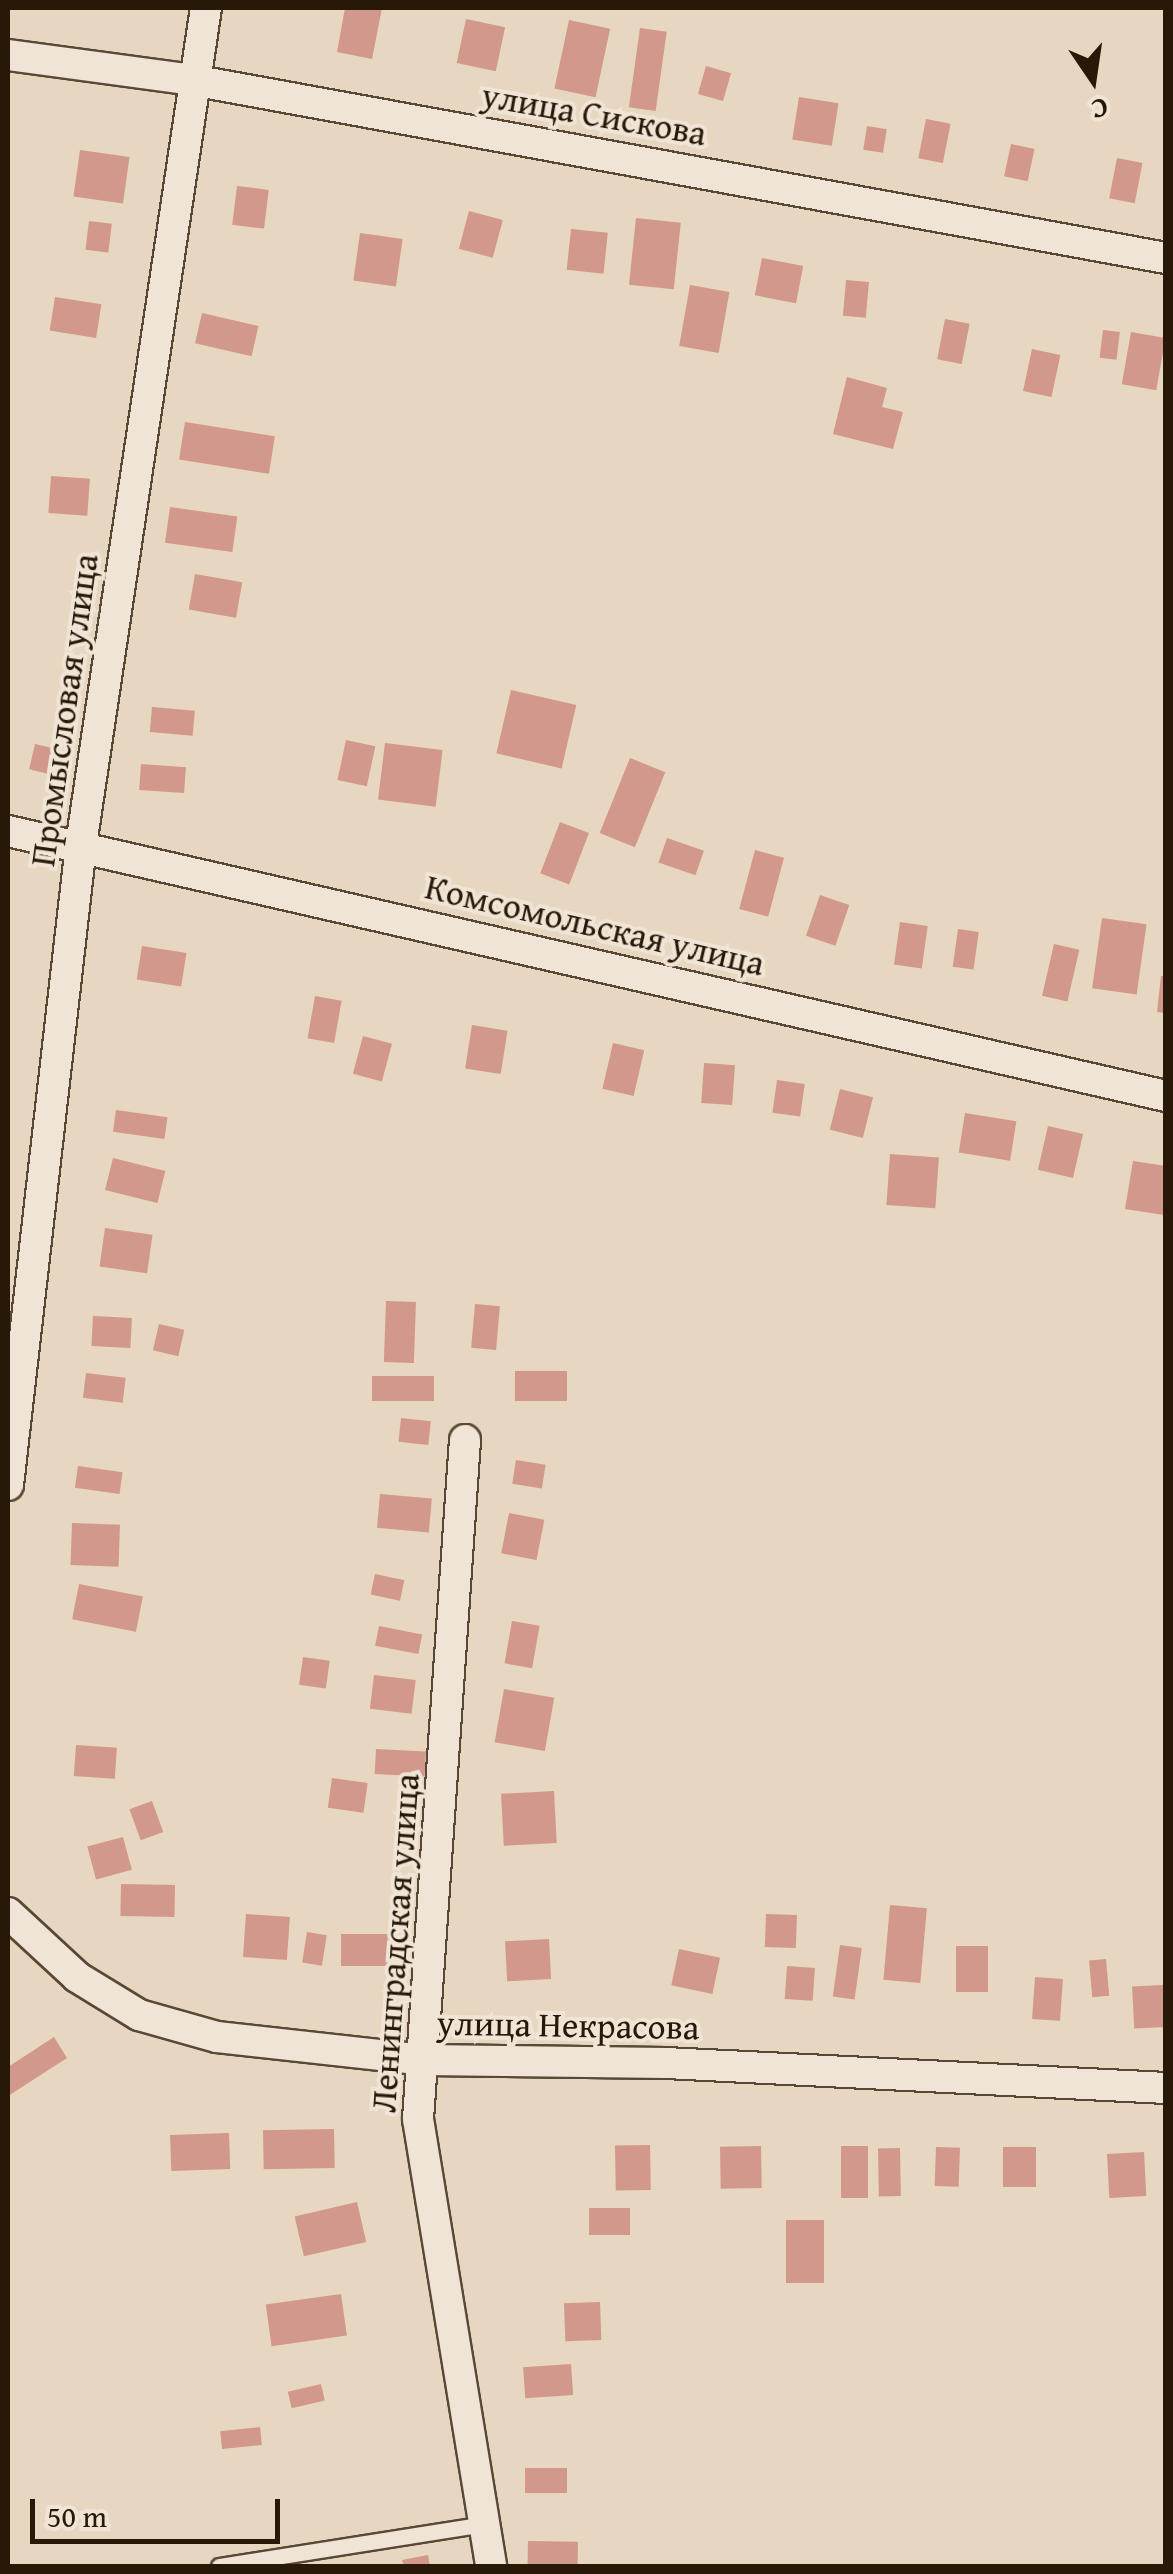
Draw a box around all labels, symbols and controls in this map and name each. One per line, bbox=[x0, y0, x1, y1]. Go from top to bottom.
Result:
north arrow bbox=[1043, 30, 1143, 130]
street label: улица Сискова bbox=[478, 74, 710, 154]
text: С bbox=[1088, 88, 1112, 131]
street label: Промысловая улица bbox=[21, 551, 107, 869]
street label: Комсомольская улица bbox=[421, 866, 769, 984]
street label: Ленинградская улица bbox=[362, 1772, 428, 2114]
street label: улица Некрасова bbox=[436, 2002, 700, 2048]
scale bar bbox=[35, 2479, 285, 2541]
text: 50 m bbox=[47, 2494, 107, 2538]

